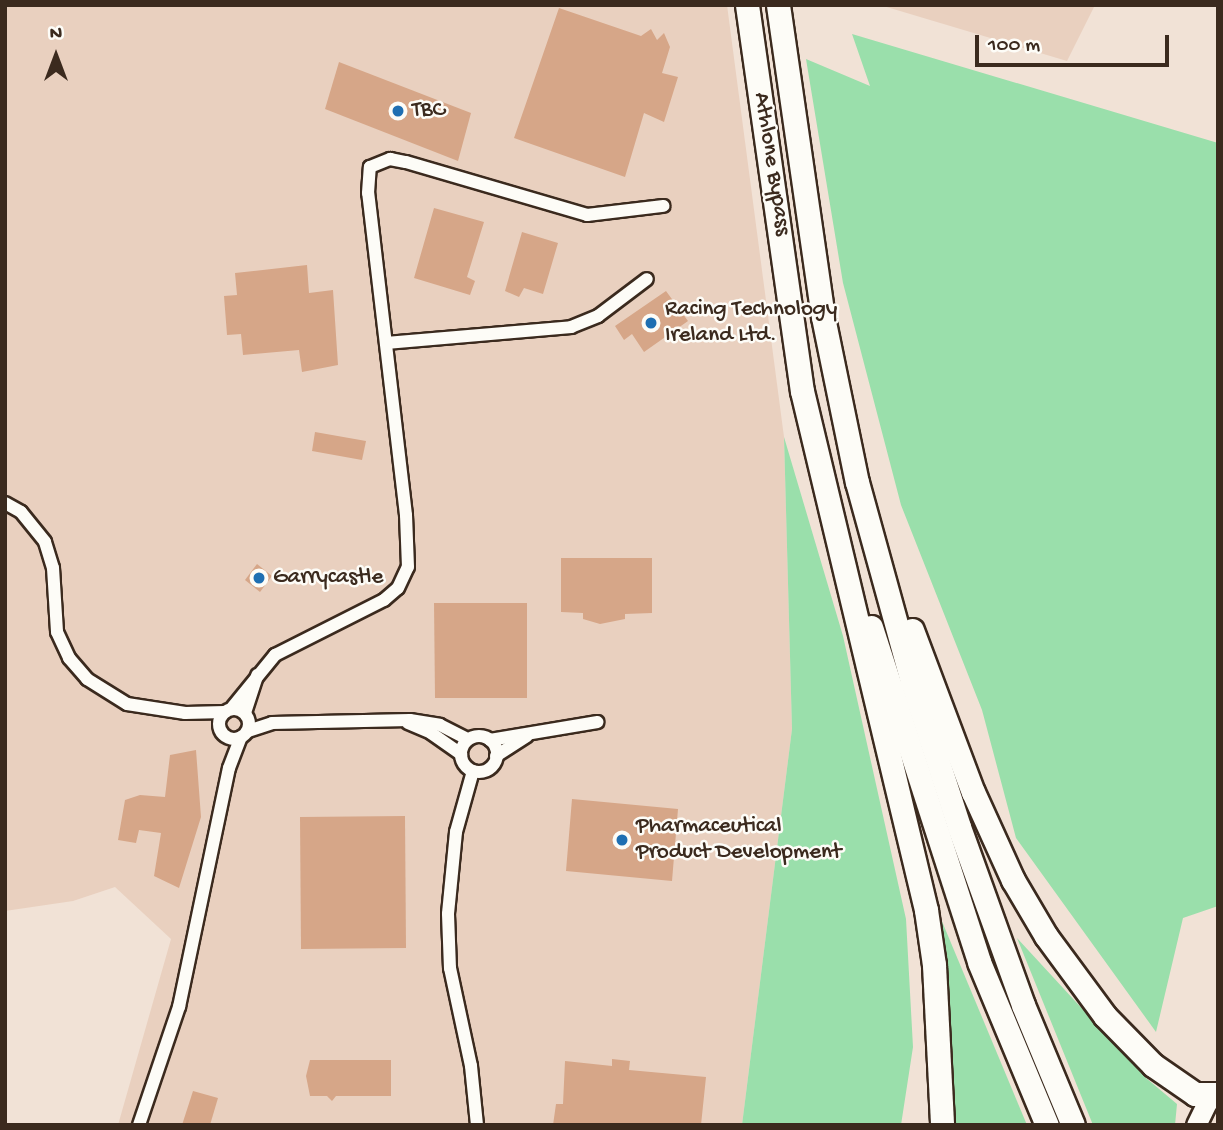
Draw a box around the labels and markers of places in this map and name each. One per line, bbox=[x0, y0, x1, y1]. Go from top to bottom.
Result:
place label: TBC bbox=[412, 97, 445, 125]
marker: TBC bbox=[390, 103, 406, 119]
place label: Racing Technology Ireland Ltd. bbox=[665, 296, 837, 350]
marker: Racing Technology Ireland Ltd. bbox=[643, 315, 659, 331]
place label: Garrycastle bbox=[273, 564, 383, 592]
marker: Garrycastle bbox=[251, 570, 267, 586]
place label: Pharmaceutical Product Development bbox=[636, 813, 841, 867]
marker: Pharmaceutical Product Development bbox=[614, 832, 630, 848]

